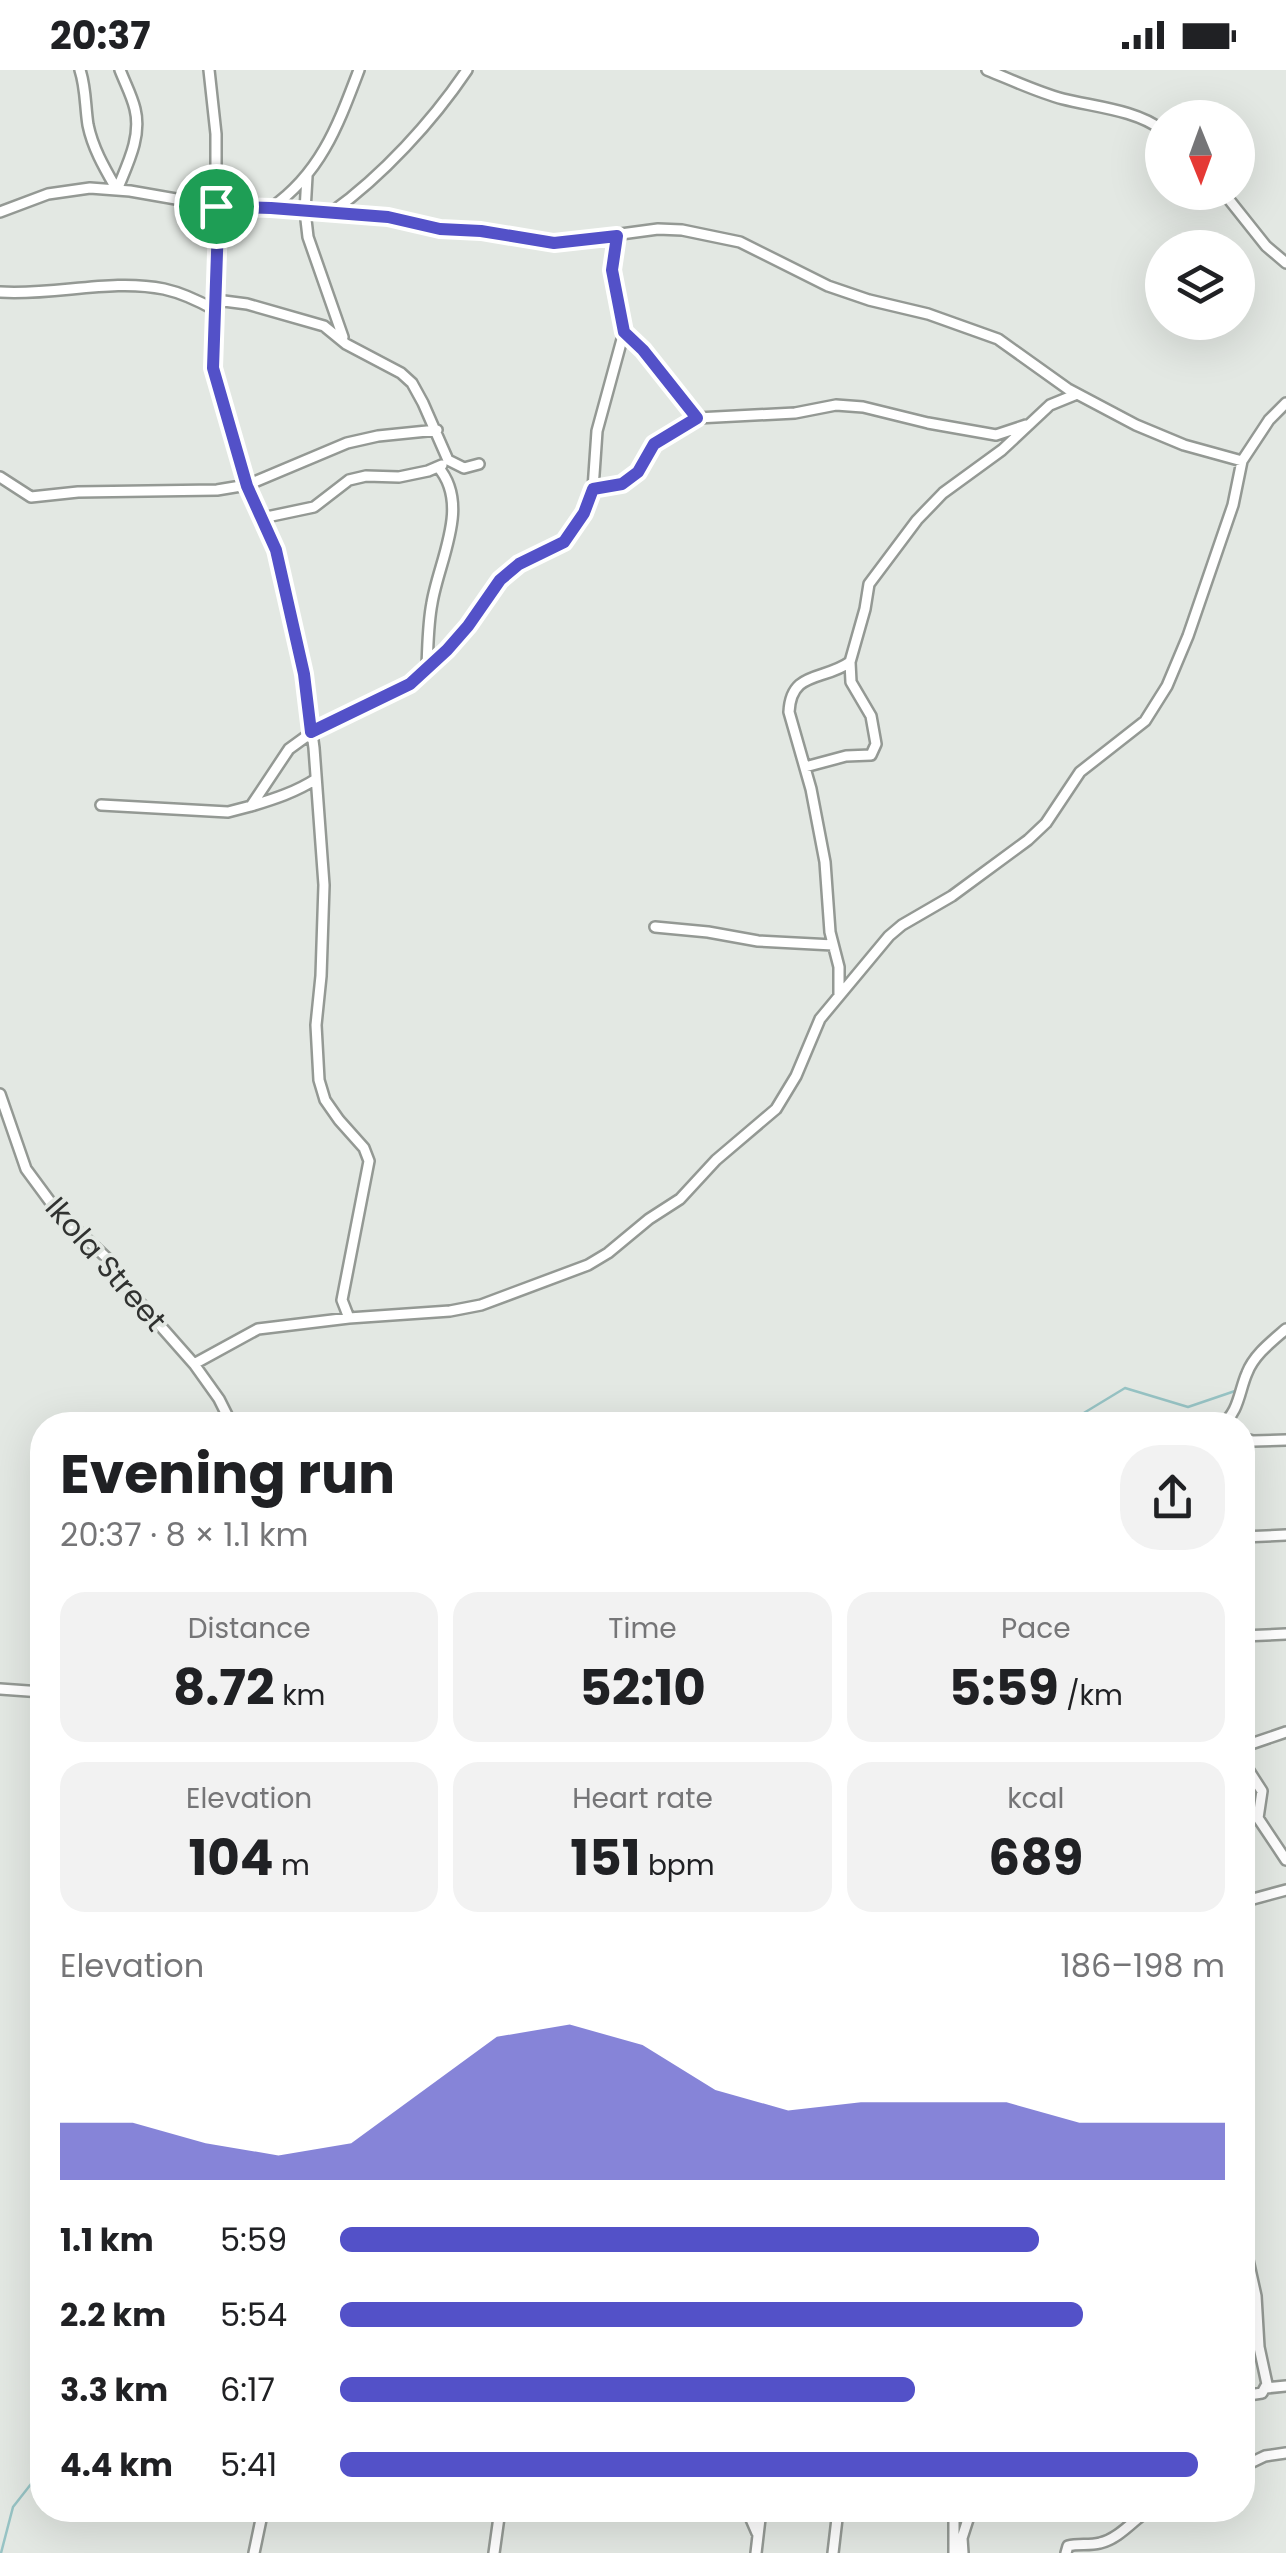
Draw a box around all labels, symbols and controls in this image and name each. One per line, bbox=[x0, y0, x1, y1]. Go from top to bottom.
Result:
text: 20:37 bbox=[50, 9, 151, 62]
north arrow bbox=[1145, 100, 1255, 210]
map controls bbox=[1145, 100, 1255, 340]
pin bbox=[174, 164, 259, 249]
icon: arrive bbox=[189, 179, 244, 234]
button: layers bbox=[1145, 230, 1255, 340]
street label: Ikola Street bbox=[35, 1187, 177, 1341]
text: Evening run bbox=[60, 1435, 395, 1512]
button: share bbox=[1120, 1445, 1225, 1550]
text: 20:37 · 8 × 1.1 km bbox=[60, 1512, 309, 1557]
text: Distance bbox=[188, 1609, 311, 1648]
text: Time bbox=[608, 1609, 677, 1648]
text: Pace bbox=[1001, 1609, 1071, 1648]
text: 8.72 bbox=[173, 1652, 275, 1723]
text: 52:10 bbox=[579, 1652, 706, 1723]
text: 5:59 bbox=[949, 1652, 1059, 1723]
text: km bbox=[275, 1676, 325, 1715]
text: /km bbox=[1059, 1676, 1123, 1715]
text: Elevation bbox=[186, 1779, 312, 1818]
text: Heart rate bbox=[572, 1779, 713, 1818]
text: kcal bbox=[1007, 1779, 1064, 1818]
text: 104 bbox=[188, 1822, 274, 1893]
text: 151 bbox=[570, 1822, 640, 1893]
text: 689 bbox=[988, 1822, 1083, 1893]
text: m bbox=[274, 1846, 310, 1885]
text: bpm bbox=[640, 1846, 715, 1885]
text: Elevation bbox=[60, 1943, 204, 1988]
text: 186–198 m bbox=[1060, 1943, 1225, 1988]
text: 1.1 km bbox=[60, 2217, 154, 2262]
text: 5:59 bbox=[220, 2217, 287, 2262]
text: 2.2 km bbox=[60, 2292, 166, 2337]
text: 5:54 bbox=[220, 2292, 287, 2337]
text: 3.3 km bbox=[60, 2367, 168, 2412]
text: 6:17 bbox=[220, 2367, 275, 2412]
text: 4.4 km bbox=[60, 2442, 173, 2487]
text: 5:41 bbox=[220, 2442, 277, 2487]

